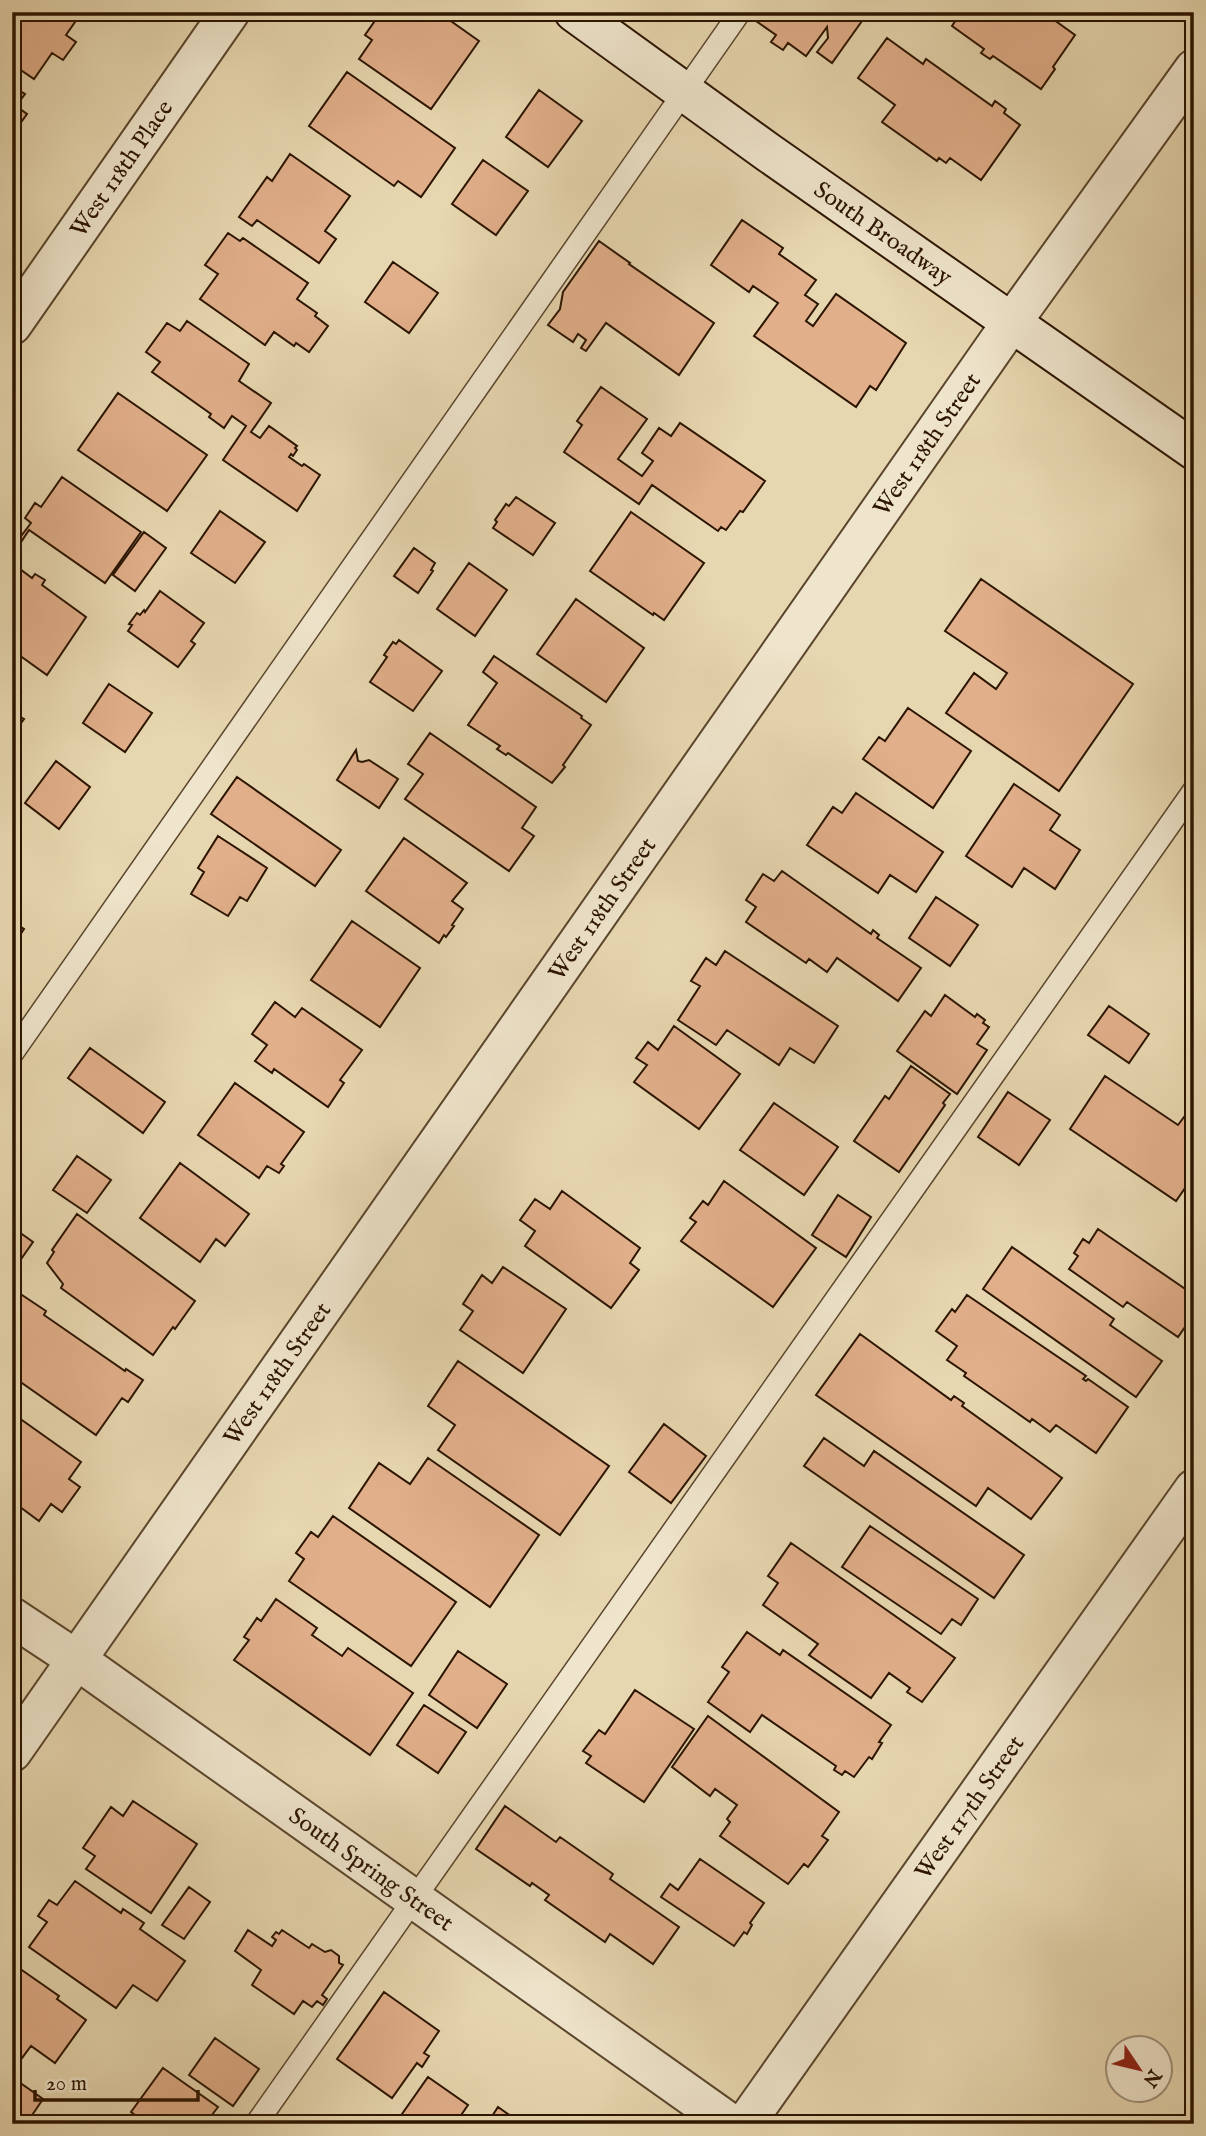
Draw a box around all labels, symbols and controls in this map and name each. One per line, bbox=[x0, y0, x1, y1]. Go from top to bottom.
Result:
street label: West 118th Place bbox=[64, 94, 181, 244]
street label: South Broadway bbox=[807, 175, 958, 293]
street label: West 118th Street bbox=[867, 367, 989, 523]
street label: West 118th Street bbox=[542, 832, 664, 987]
street label: West 118th Street bbox=[217, 1297, 339, 1452]
street label: West 117th Street bbox=[909, 1730, 1032, 1886]
street label: South Spring Street bbox=[282, 1801, 459, 1939]
north arrow bbox=[1104, 2035, 1174, 2104]
scale bar bbox=[35, 2059, 198, 2103]
text: N bbox=[1136, 2063, 1166, 2092]
text: 20 m bbox=[46, 2071, 87, 2098]

